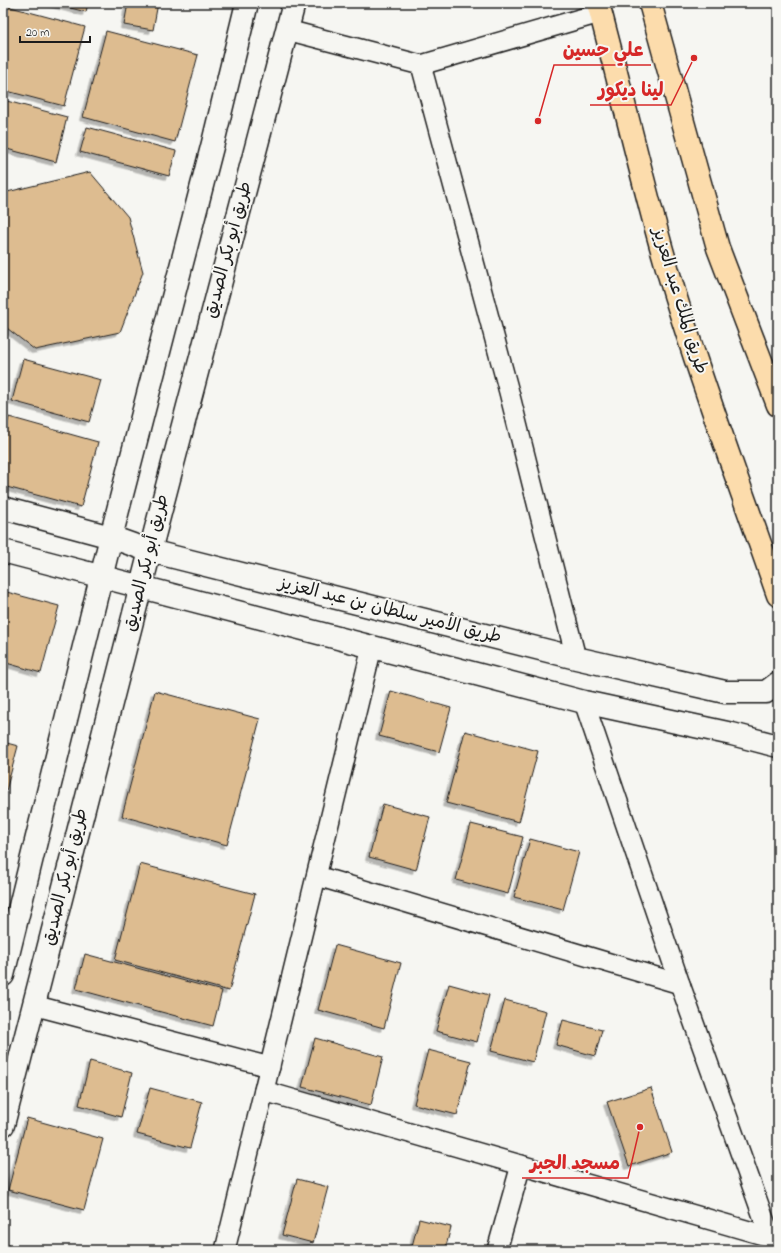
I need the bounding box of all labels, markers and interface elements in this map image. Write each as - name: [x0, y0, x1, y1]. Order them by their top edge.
- scale bar: [20, 18, 90, 44]
- text: 20 m: [26, 24, 49, 42]
- callout: علي حسين: [554, 34, 651, 65]
- text: علي حسين: [563, 38, 643, 66]
- callout: لينا ديكور: [590, 74, 671, 105]
- text: لينا ديكور: [596, 78, 664, 105]
- street label: طريق أبو بكر الصديق: [198, 179, 260, 321]
- street label: طريق الملك عبد العزيز: [644, 223, 714, 378]
- street label: طريق أبو بكر الصديق: [117, 492, 177, 634]
- street label: طريق الأمير سلطان بن عبد العزيز: [274, 569, 504, 651]
- street label: طريق أبو بكر الصديق: [36, 806, 96, 948]
- callout: مسجد الجبر: [522, 1147, 628, 1178]
- text: مسجد الجبر: [528, 1151, 620, 1178]

